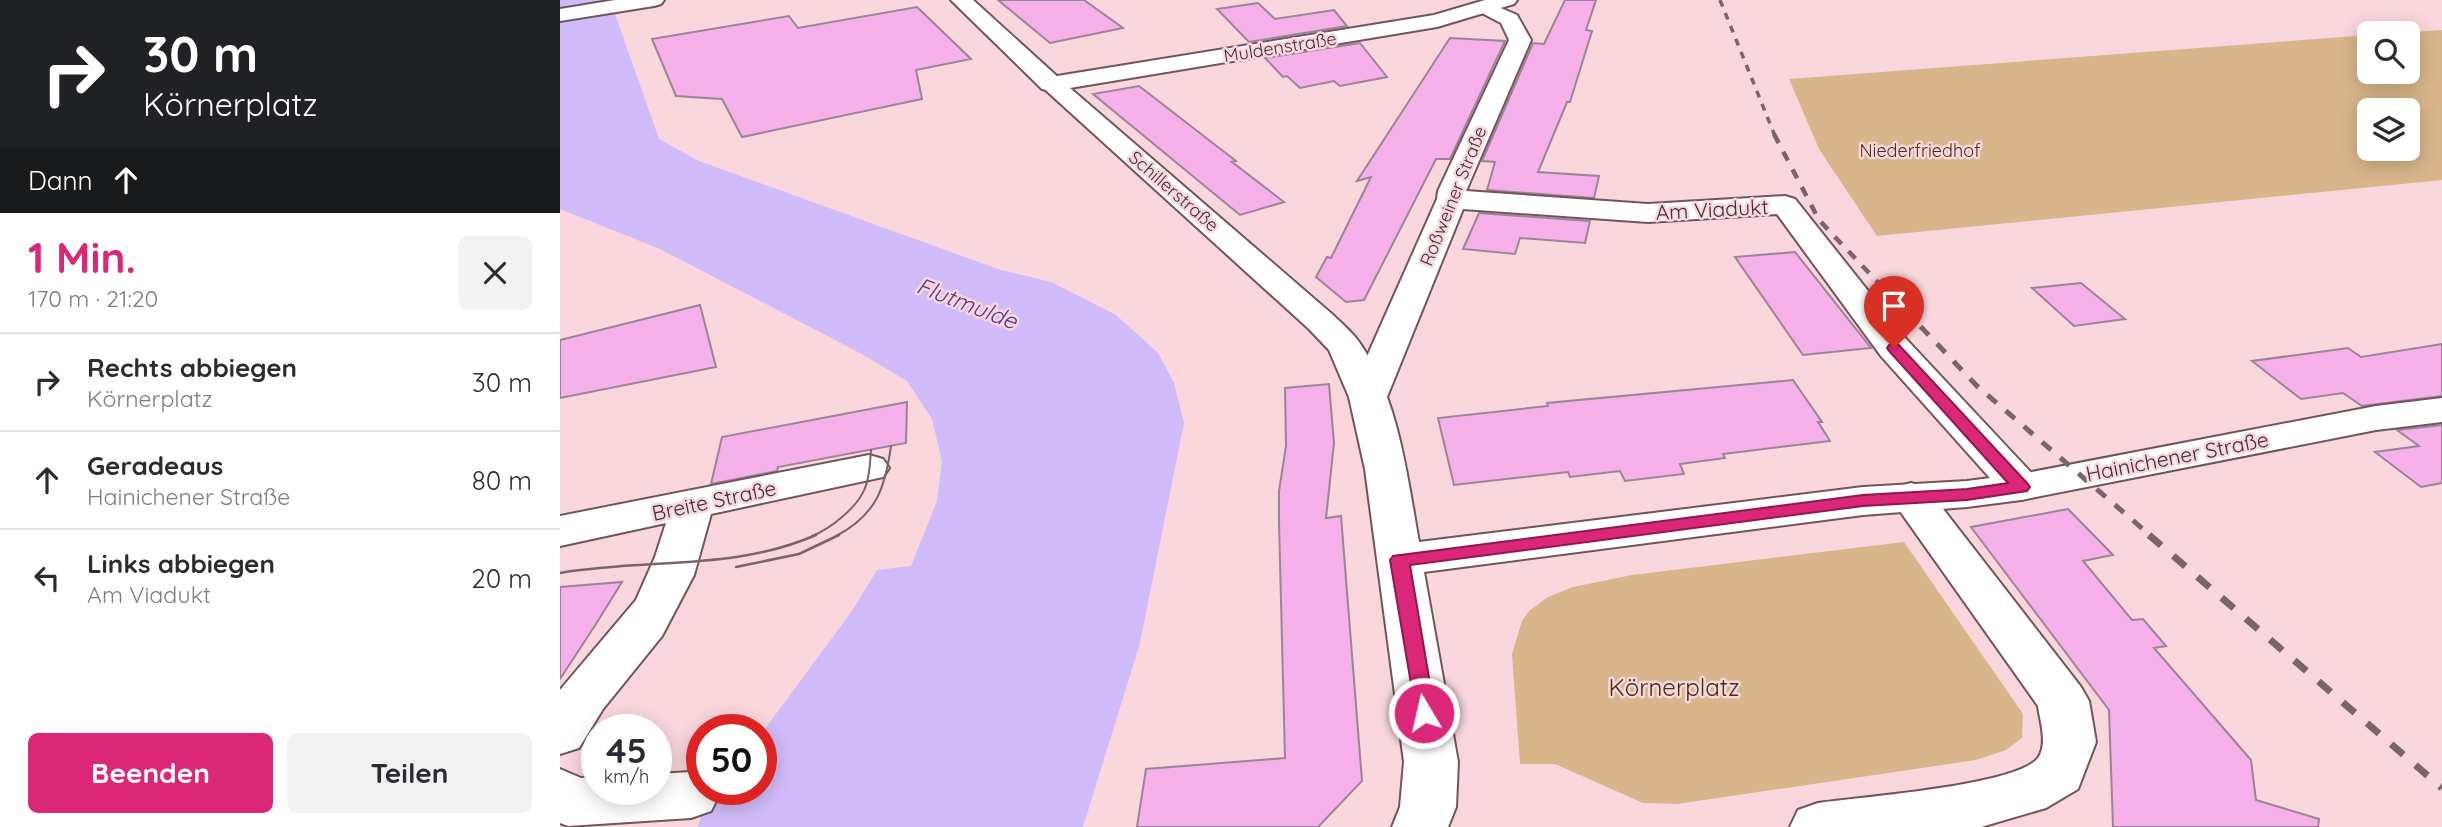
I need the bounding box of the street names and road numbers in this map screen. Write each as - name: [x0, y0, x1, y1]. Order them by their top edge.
- street label: Muldenstraße: [1222, 27, 1338, 67]
- street label: Roßweiner Straße: [1414, 123, 1492, 269]
- street label: Schillerstraße: [1124, 146, 1224, 236]
- street label: Am Viadukt: [1655, 193, 1769, 225]
- street label: Hainichener Straße: [2083, 426, 2271, 486]
- street label: Breite Straße: [650, 474, 778, 526]

